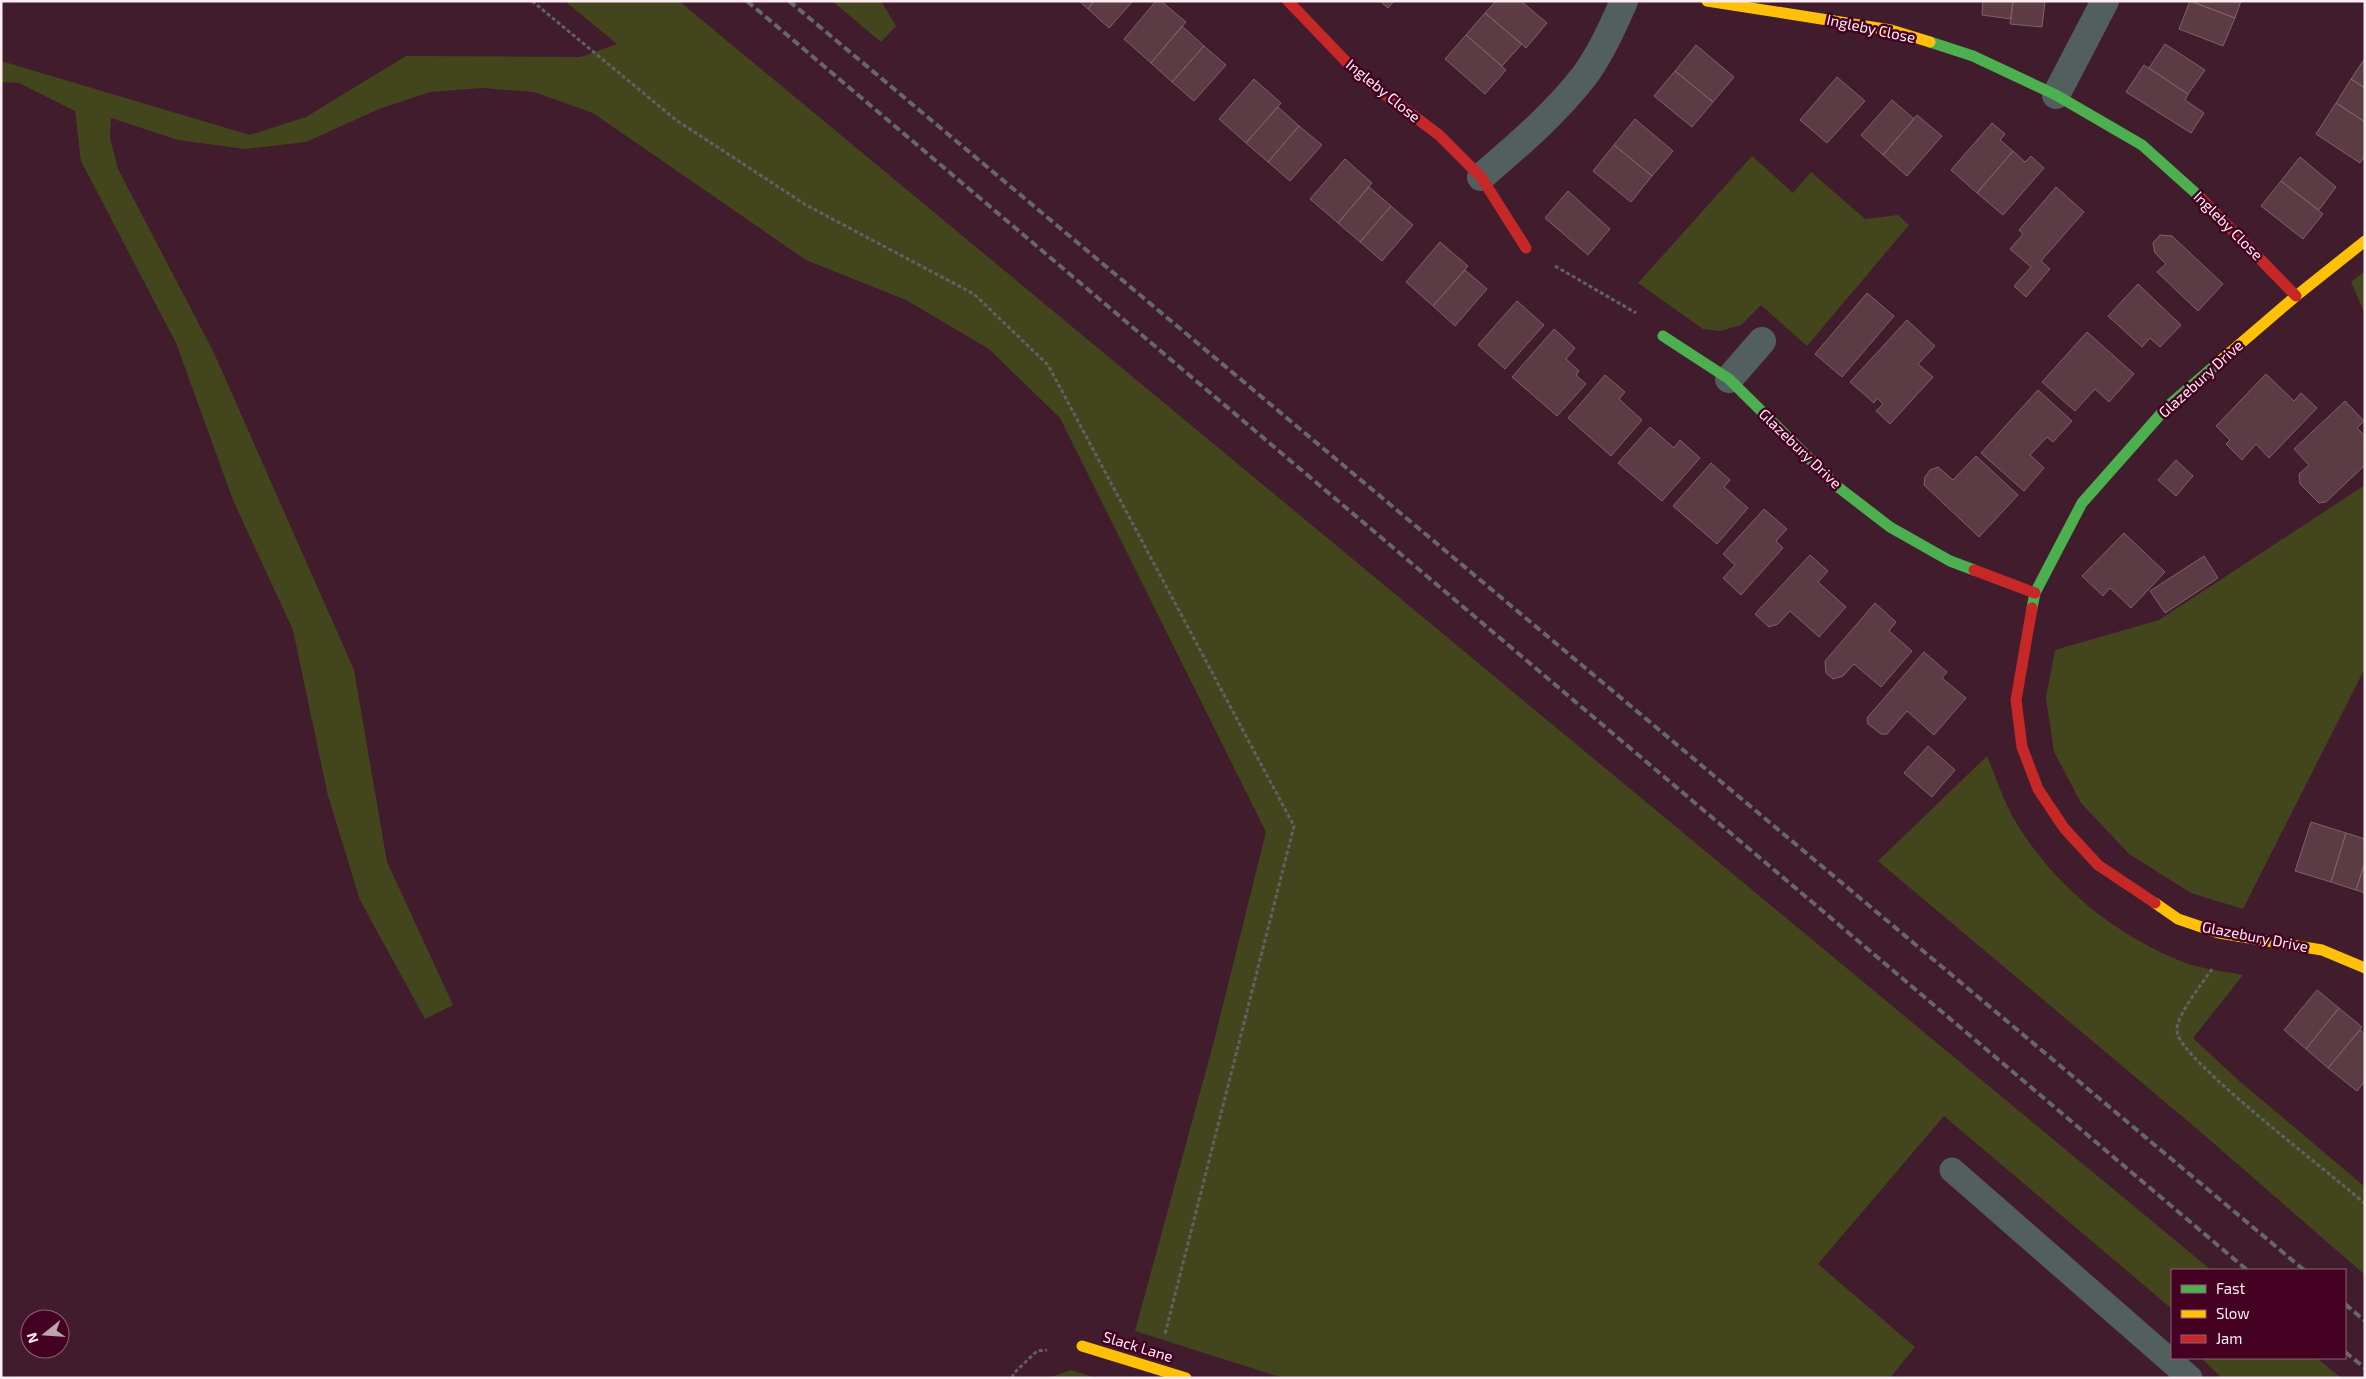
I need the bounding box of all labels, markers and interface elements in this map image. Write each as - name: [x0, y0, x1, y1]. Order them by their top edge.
- street label: Ingleby Close: [1825, 10, 1917, 46]
- street label: Ingleby Close: [1343, 55, 1424, 126]
- street label: Ingleby Close: [2190, 187, 2267, 264]
- street label: Glazebury Drive: [2154, 336, 2246, 421]
- street label: Glazebury Drive: [1756, 404, 1846, 492]
- street label: Glazebury Drive: [2201, 917, 2310, 955]
- legend: [2171, 1269, 2346, 1359]
- text: Fast: [2216, 1279, 2246, 1297]
- text: Slow: [2216, 1304, 2250, 1322]
- north arrow: [20, 1309, 70, 1359]
- street label: Slack Lane: [1101, 1327, 1175, 1365]
- text: Jam: [2216, 1329, 2242, 1347]
- text: N: [22, 1331, 42, 1345]

